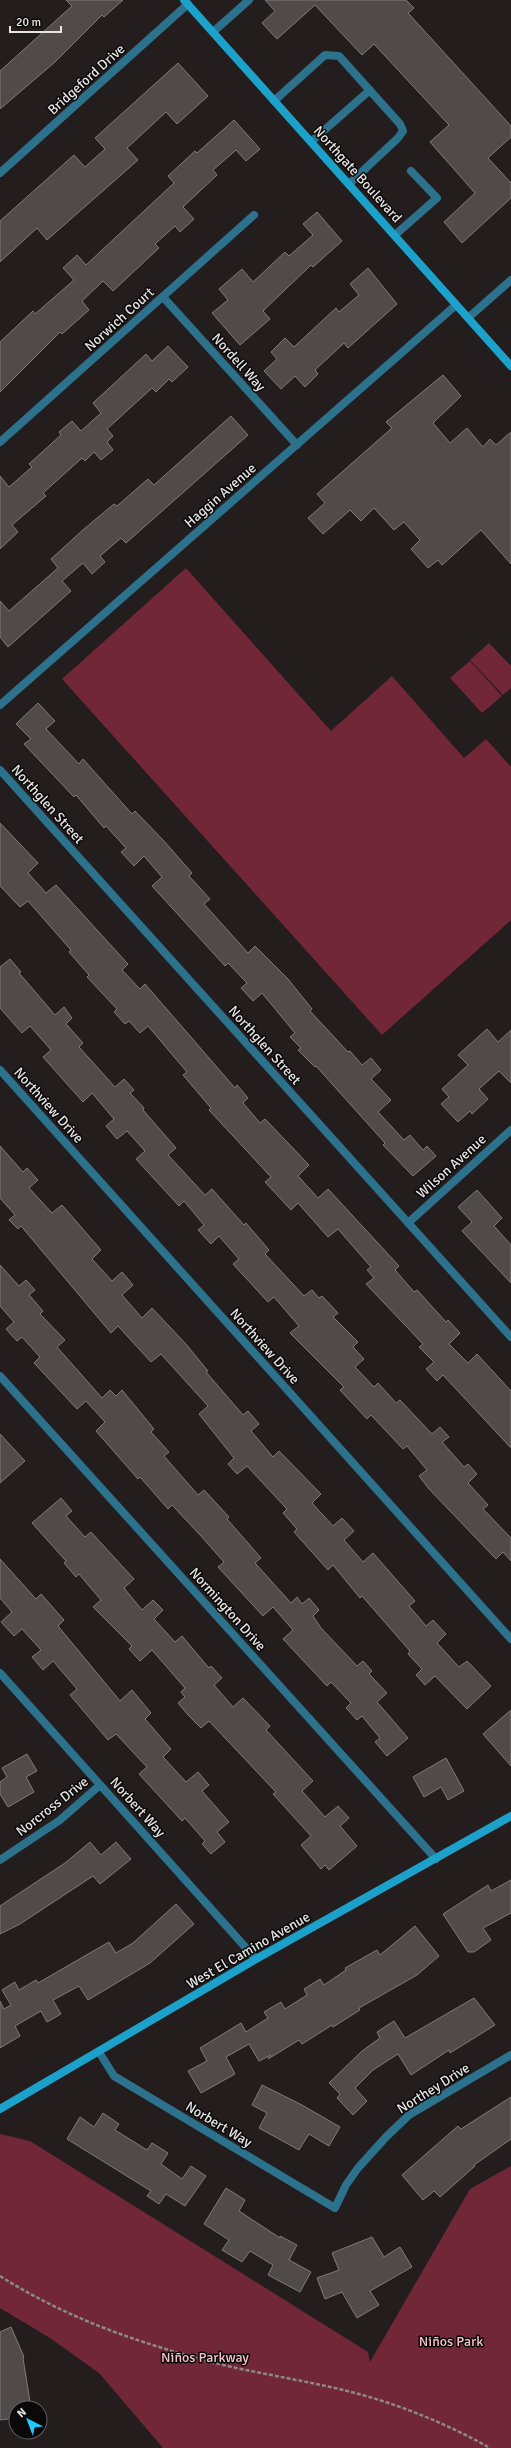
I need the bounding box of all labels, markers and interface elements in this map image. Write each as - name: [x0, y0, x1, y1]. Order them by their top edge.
- scale bar: [10, 8, 61, 34]
- text: 20 m: [16, 15, 41, 30]
- street label: Bridgeford Drive: [44, 40, 128, 118]
- street label: Northgate Boulevard: [310, 123, 405, 226]
- street label: Norwich Court: [81, 284, 158, 355]
- street label: Nordell Way: [208, 330, 269, 395]
- street label: Haggin Avenue: [181, 460, 260, 531]
- street label: Northglen Street: [8, 761, 88, 847]
- street label: Northglen Street: [225, 1002, 305, 1088]
- street label: Northview Drive: [10, 1064, 87, 1147]
- street label: Wilson Avenue: [413, 1131, 490, 1202]
- street label: Northview Drive: [226, 1305, 303, 1388]
- street label: Normington Drive: [186, 1564, 269, 1654]
- street label: Norcross Drive: [13, 1773, 92, 1840]
- street label: Norbert Way: [106, 1774, 169, 1841]
- street label: West El Camino Avenue: [183, 1908, 313, 1993]
- street label: Northey Drive: [394, 2059, 473, 2117]
- street label: Norbert Way: [182, 2098, 255, 2151]
- park label: Niños Park: [419, 2333, 483, 2350]
- park label: Niños Parkway: [161, 2349, 249, 2366]
- north arrow: [8, 2400, 48, 2440]
- text: N: [14, 2406, 29, 2420]

